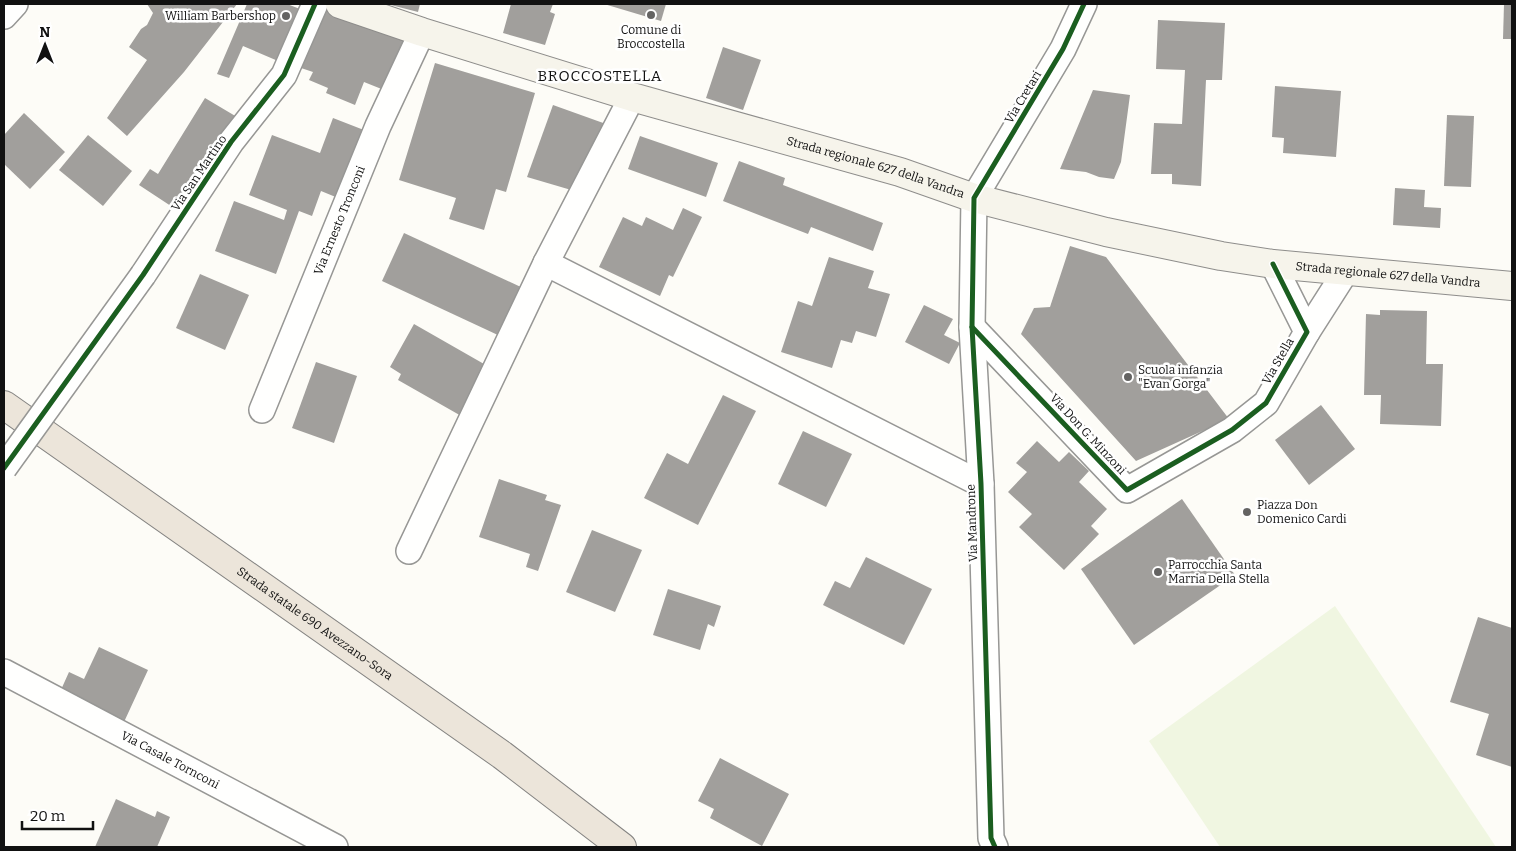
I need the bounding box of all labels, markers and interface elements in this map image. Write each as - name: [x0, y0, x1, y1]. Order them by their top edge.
- place label: William Barbershop: [165, 9, 276, 23]
- marker: Comune di Broccostella: [645, 9, 657, 21]
- marker: William Barbershop: [280, 10, 292, 22]
- north arrow: [20, 20, 70, 70]
- place label: Comune di Broccostella: [617, 23, 685, 51]
- text: N: [40, 24, 51, 41]
- district label: BROCCOSTELLA: [538, 67, 662, 85]
- street label: Via Cretari: [1002, 68, 1044, 126]
- street label: Via San Martino: [168, 132, 230, 214]
- street label: Strada regionale 627 della Vandra: [785, 134, 967, 201]
- street label: Via Ernesto Tronconi: [311, 163, 368, 277]
- street label: Strada regionale 627 della Vandra: [1295, 259, 1481, 290]
- street label: Via Stella: [1259, 335, 1297, 387]
- place label: Scuola infanzia "Evan Gorga": [1138, 363, 1223, 391]
- marker: Scuola infanzia "Evan Gorga": [1122, 371, 1134, 383]
- street label: Via Don G. Minzoni: [1047, 391, 1129, 478]
- street label: Via Mandrone: [964, 484, 980, 562]
- place label: Piazza Don Domenico Cardi: [1257, 498, 1347, 526]
- marker: Piazza Don Domenico Cardi: [1241, 506, 1253, 518]
- place label: Parrocchia Santa Marria Della Stella: [1168, 558, 1270, 586]
- street label: Strada statale 690 Avezzano-Sora: [234, 564, 396, 683]
- marker: Parrocchia Santa Marria Della Stella: [1152, 566, 1164, 578]
- street label: Via Casale Tornconi: [119, 728, 222, 792]
- scale bar: [22, 798, 94, 830]
- text: 20 m: [30, 807, 66, 825]

